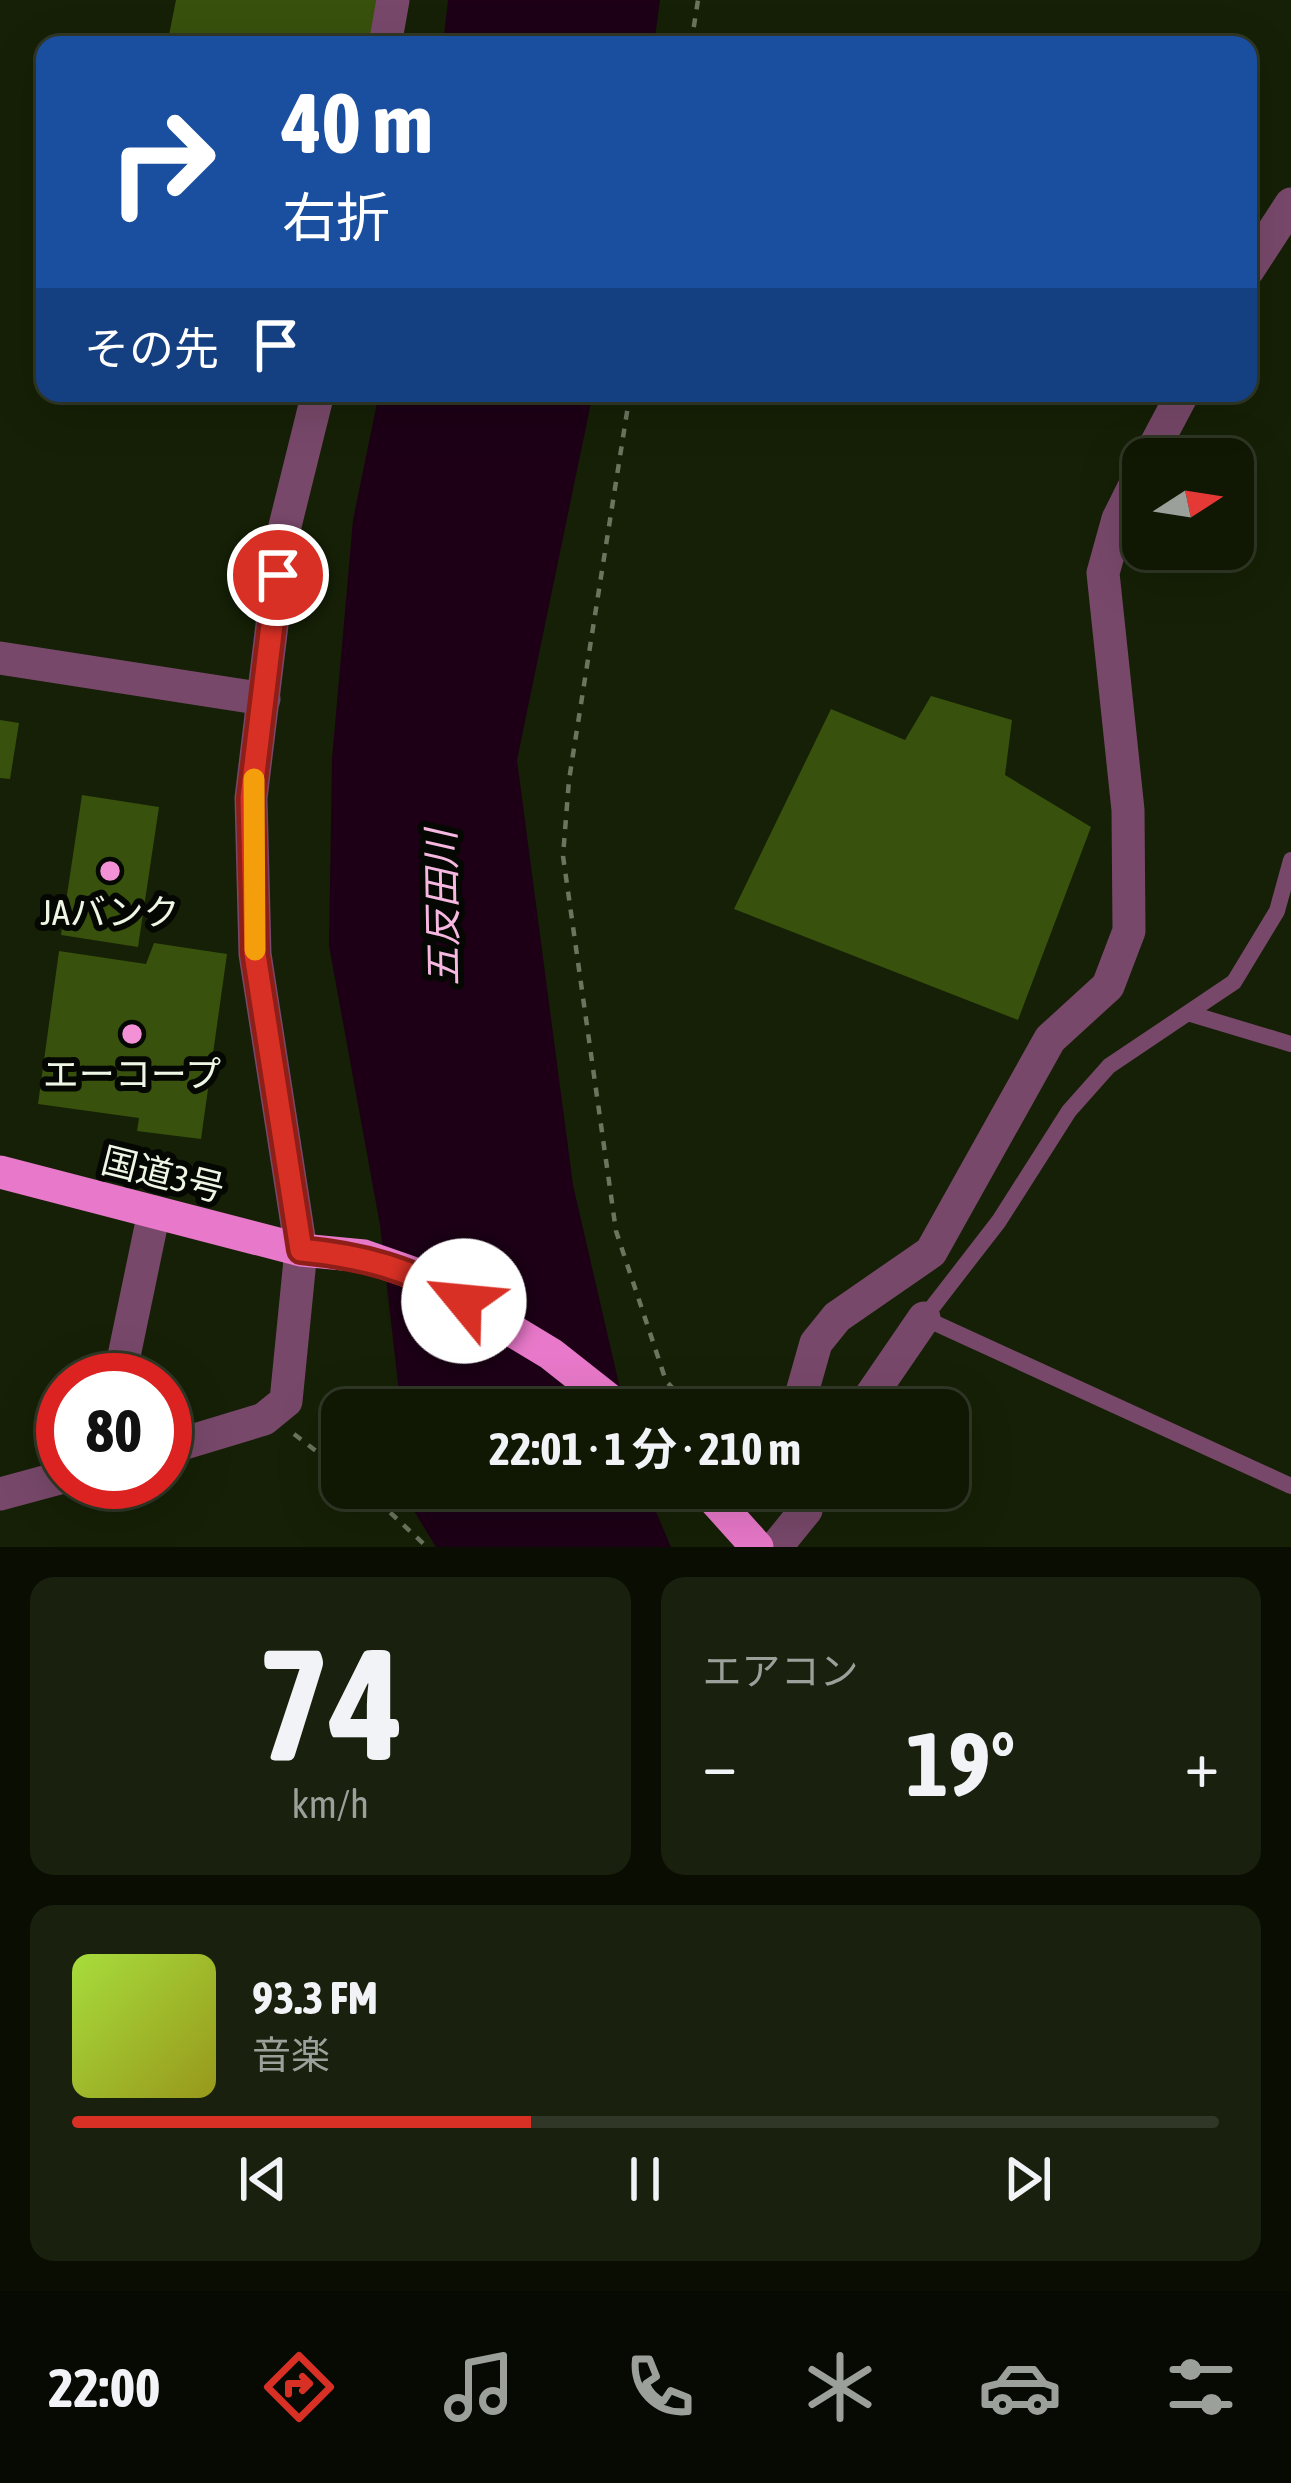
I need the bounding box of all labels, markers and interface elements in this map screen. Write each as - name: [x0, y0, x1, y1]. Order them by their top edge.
- text: 40 m: [282, 75, 433, 171]
- icon: right: [84, 84, 240, 240]
- text: 右折: [282, 187, 390, 248]
- icon: arrive: [243, 312, 309, 378]
- text: その先: [84, 323, 219, 375]
- north arrow: [1122, 438, 1254, 570]
- map controls: [1122, 438, 1254, 570]
- pin: [227, 524, 329, 626]
- icon: arrive: [245, 542, 311, 608]
- water label: 五反田川: [419, 826, 465, 986]
- marker: JAバンク: [97, 858, 123, 884]
- place label: JAバンク: [41, 891, 179, 933]
- marker: エーコープ: [119, 1021, 145, 1047]
- place label: エーコープ: [43, 1053, 221, 1095]
- street label: 国道3号: [97, 1139, 229, 1209]
- position arrow: [401, 1238, 527, 1364]
- speed limit sign: 80: [36, 1353, 192, 1509]
- text: 22:01 · 1 分 · 210 m: [489, 1423, 801, 1475]
- text: 74: [257, 1614, 404, 1793]
- text: エアコン: [703, 1649, 859, 1693]
- text: 19°: [906, 1712, 1015, 1815]
- text: −: [703, 1725, 737, 1801]
- text: +: [1185, 1725, 1219, 1801]
- text: km/h: [292, 1782, 369, 1826]
- text: 93.3 FM: [252, 1972, 378, 2024]
- text: 音楽: [252, 2033, 330, 2077]
- icon: previous: [230, 2146, 296, 2212]
- icon: pause: [612, 2146, 678, 2212]
- icon: next: [995, 2146, 1061, 2212]
- icon: directions: [257, 2345, 341, 2429]
- icon: music: [437, 2345, 521, 2429]
- icon: phone: [618, 2345, 702, 2429]
- icon: climate: [798, 2345, 882, 2429]
- icon: car: [978, 2345, 1062, 2429]
- icon: filters: [1159, 2345, 1243, 2429]
- text: 22:00: [48, 2357, 160, 2418]

